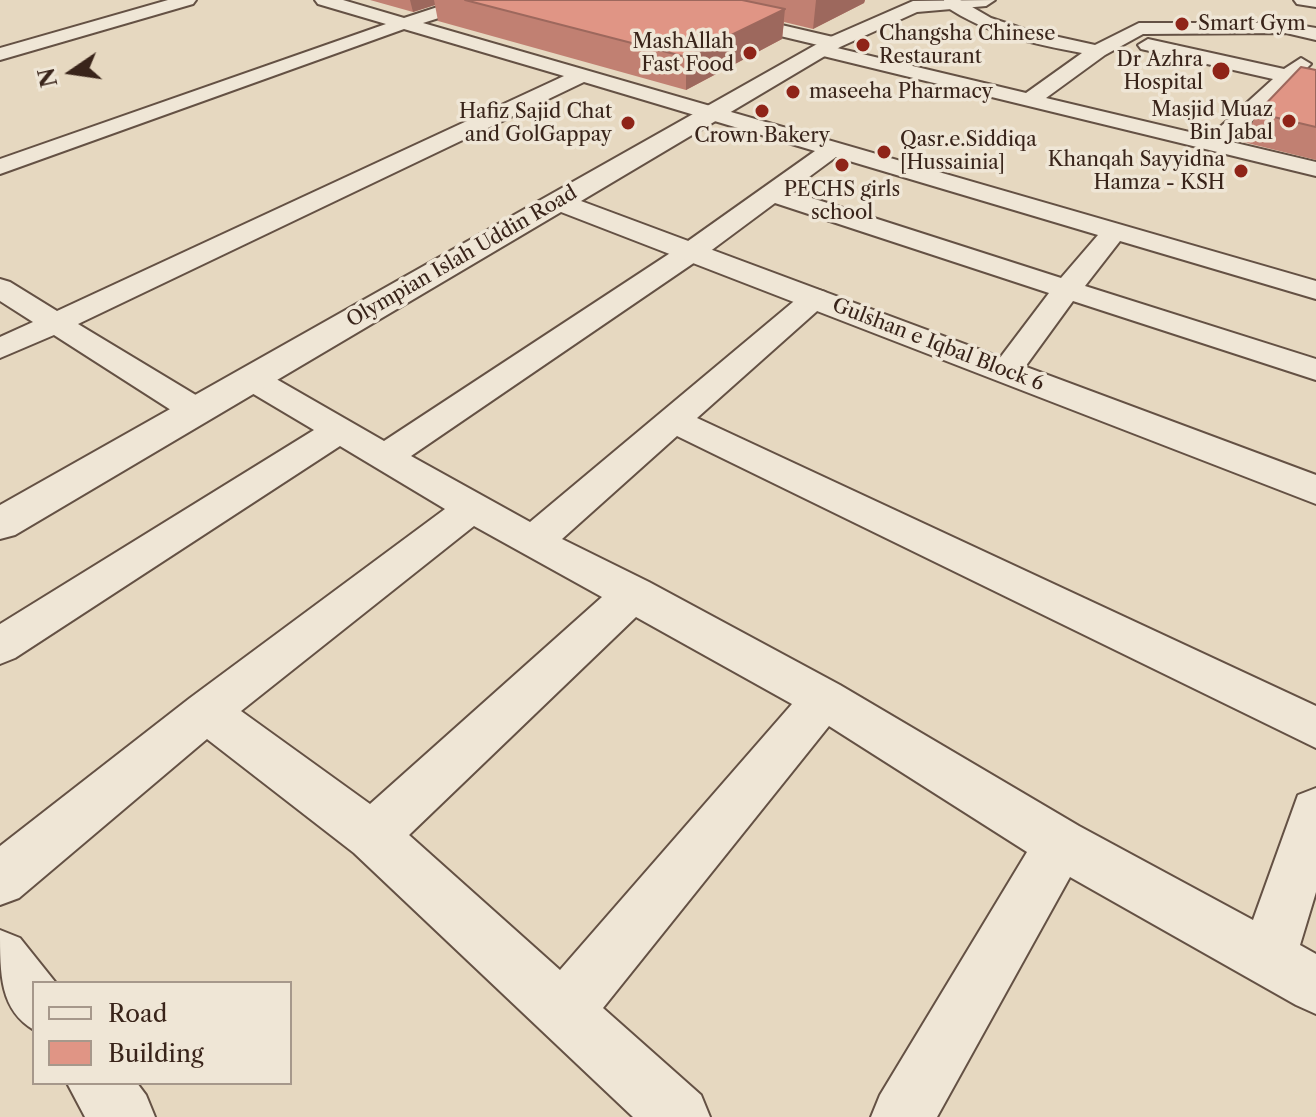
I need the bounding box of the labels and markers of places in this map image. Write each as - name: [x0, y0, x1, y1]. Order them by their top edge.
- place label: Smart Gym: [1198, 12, 1306, 36]
- marker: Smart Gym: [1173, 15, 1191, 33]
- place label: Changsha Chinese Restaurant: [879, 22, 1055, 69]
- place label: MashAllah Fast Food: [632, 30, 734, 77]
- marker: Changsha Chinese Restaurant: [854, 36, 872, 54]
- marker: MashAllah Fast Food: [741, 44, 759, 62]
- place label: Dr Azhra Hospital: [1117, 48, 1203, 95]
- marker: Dr Azhra Hospital: [1210, 60, 1232, 82]
- place label: maseeha Pharmacy: [809, 80, 993, 104]
- marker: maseeha Pharmacy: [784, 83, 802, 101]
- place label: Masjid Muaz Bin Jabal: [1151, 98, 1273, 145]
- place label: Hafiz Sajid Chat and GolGappay: [459, 100, 612, 147]
- marker: Crown Bakery: [753, 102, 771, 120]
- marker: Masjid Muaz Bin Jabal: [1280, 112, 1298, 130]
- marker: Hafiz Sajid Chat and GolGappay: [619, 114, 637, 132]
- place label: Crown Bakery: [694, 124, 830, 148]
- place label: Qasr.e.Siddiqa [Hussainia]: [900, 128, 1037, 175]
- marker: Qasr.e.Siddiqa [Hussainia]: [875, 143, 893, 161]
- place label: Khanqah Sayyidna Hamza - KSH: [1048, 148, 1225, 195]
- marker: PECHS girls school: [833, 156, 851, 174]
- marker: Khanqah Sayyidna Hamza - KSH: [1232, 162, 1250, 180]
- place label: PECHS girls school: [784, 178, 900, 225]

